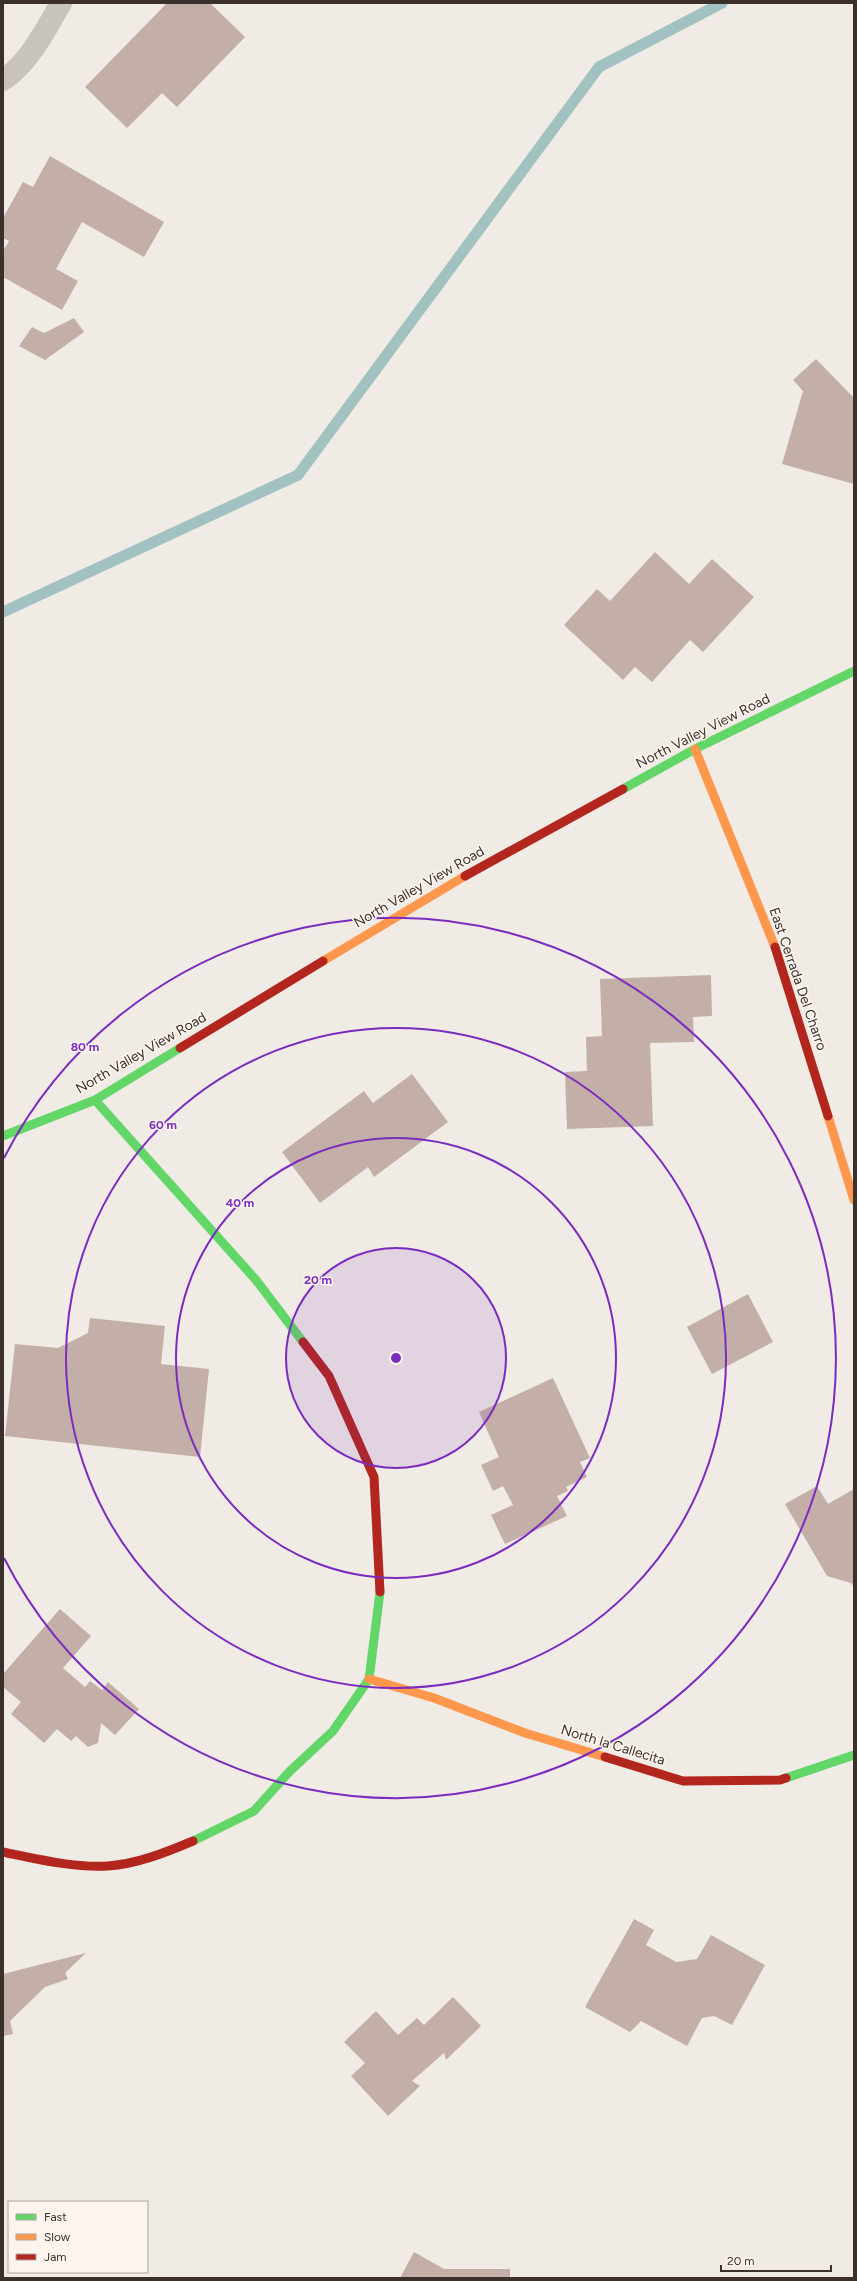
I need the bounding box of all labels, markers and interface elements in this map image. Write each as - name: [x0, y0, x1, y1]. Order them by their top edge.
- street label: North Valley View Road: [633, 690, 773, 772]
- street label: North Valley View Road: [351, 843, 487, 931]
- street label: East Cerrada Del Charro: [765, 905, 831, 1053]
- street label: North Valley View Road: [73, 1009, 209, 1097]
- text: 80 m: [71, 1040, 99, 1054]
- text: 60 m: [149, 1118, 177, 1132]
- text: 40 m: [226, 1196, 254, 1210]
- text: 20 m: [304, 1273, 332, 1287]
- centre of rings: [389, 1351, 403, 1365]
- street label: North la Callecita: [559, 1721, 667, 1769]
- legend: [8, 2201, 148, 2273]
- text: Fast: [44, 2210, 67, 2224]
- text: Slow: [44, 2230, 71, 2244]
- scale bar: [721, 2247, 831, 2273]
- text: Jam: [44, 2250, 67, 2264]
- text: 20 m: [727, 2254, 755, 2268]

